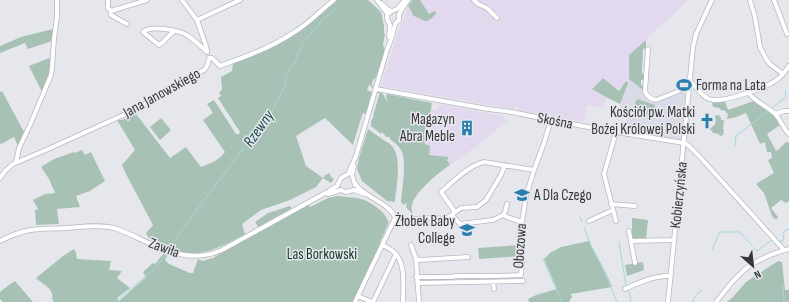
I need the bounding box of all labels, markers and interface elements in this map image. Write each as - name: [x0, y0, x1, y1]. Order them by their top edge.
- street label: Jana Janowskiego: [119, 64, 204, 122]
- sports icon: Forma na Lata: [675, 76, 693, 94]
- place label: Forma na Lata: [696, 76, 766, 95]
- place label: Kościół pw. Matki Bożej Królowej Polski: [591, 103, 695, 139]
- water label: Rzewny: [240, 106, 279, 151]
- street label: Skośna: [536, 108, 575, 134]
- place label: Magazyn Abra Meble: [399, 110, 455, 146]
- church icon: Kościół pw. Matki Bożej Królowej Polski: [698, 112, 716, 130]
- building icon: Magazyn Abra Meble: [458, 119, 476, 137]
- street label: Kobierzyńska: [666, 161, 692, 229]
- school or university icon: A Dla Czego: [513, 186, 531, 204]
- place label: A Dla Czego: [533, 186, 592, 205]
- place label: Żłobek Baby College: [395, 212, 455, 248]
- school or university icon: Żłobek Baby College: [458, 221, 476, 239]
- street label: Obozowa: [509, 223, 531, 269]
- street label: Zawiła: [146, 234, 182, 262]
- park label: Las Borkowski: [287, 245, 357, 264]
- north arrow: [733, 246, 773, 286]
- text: N: [752, 267, 763, 282]

